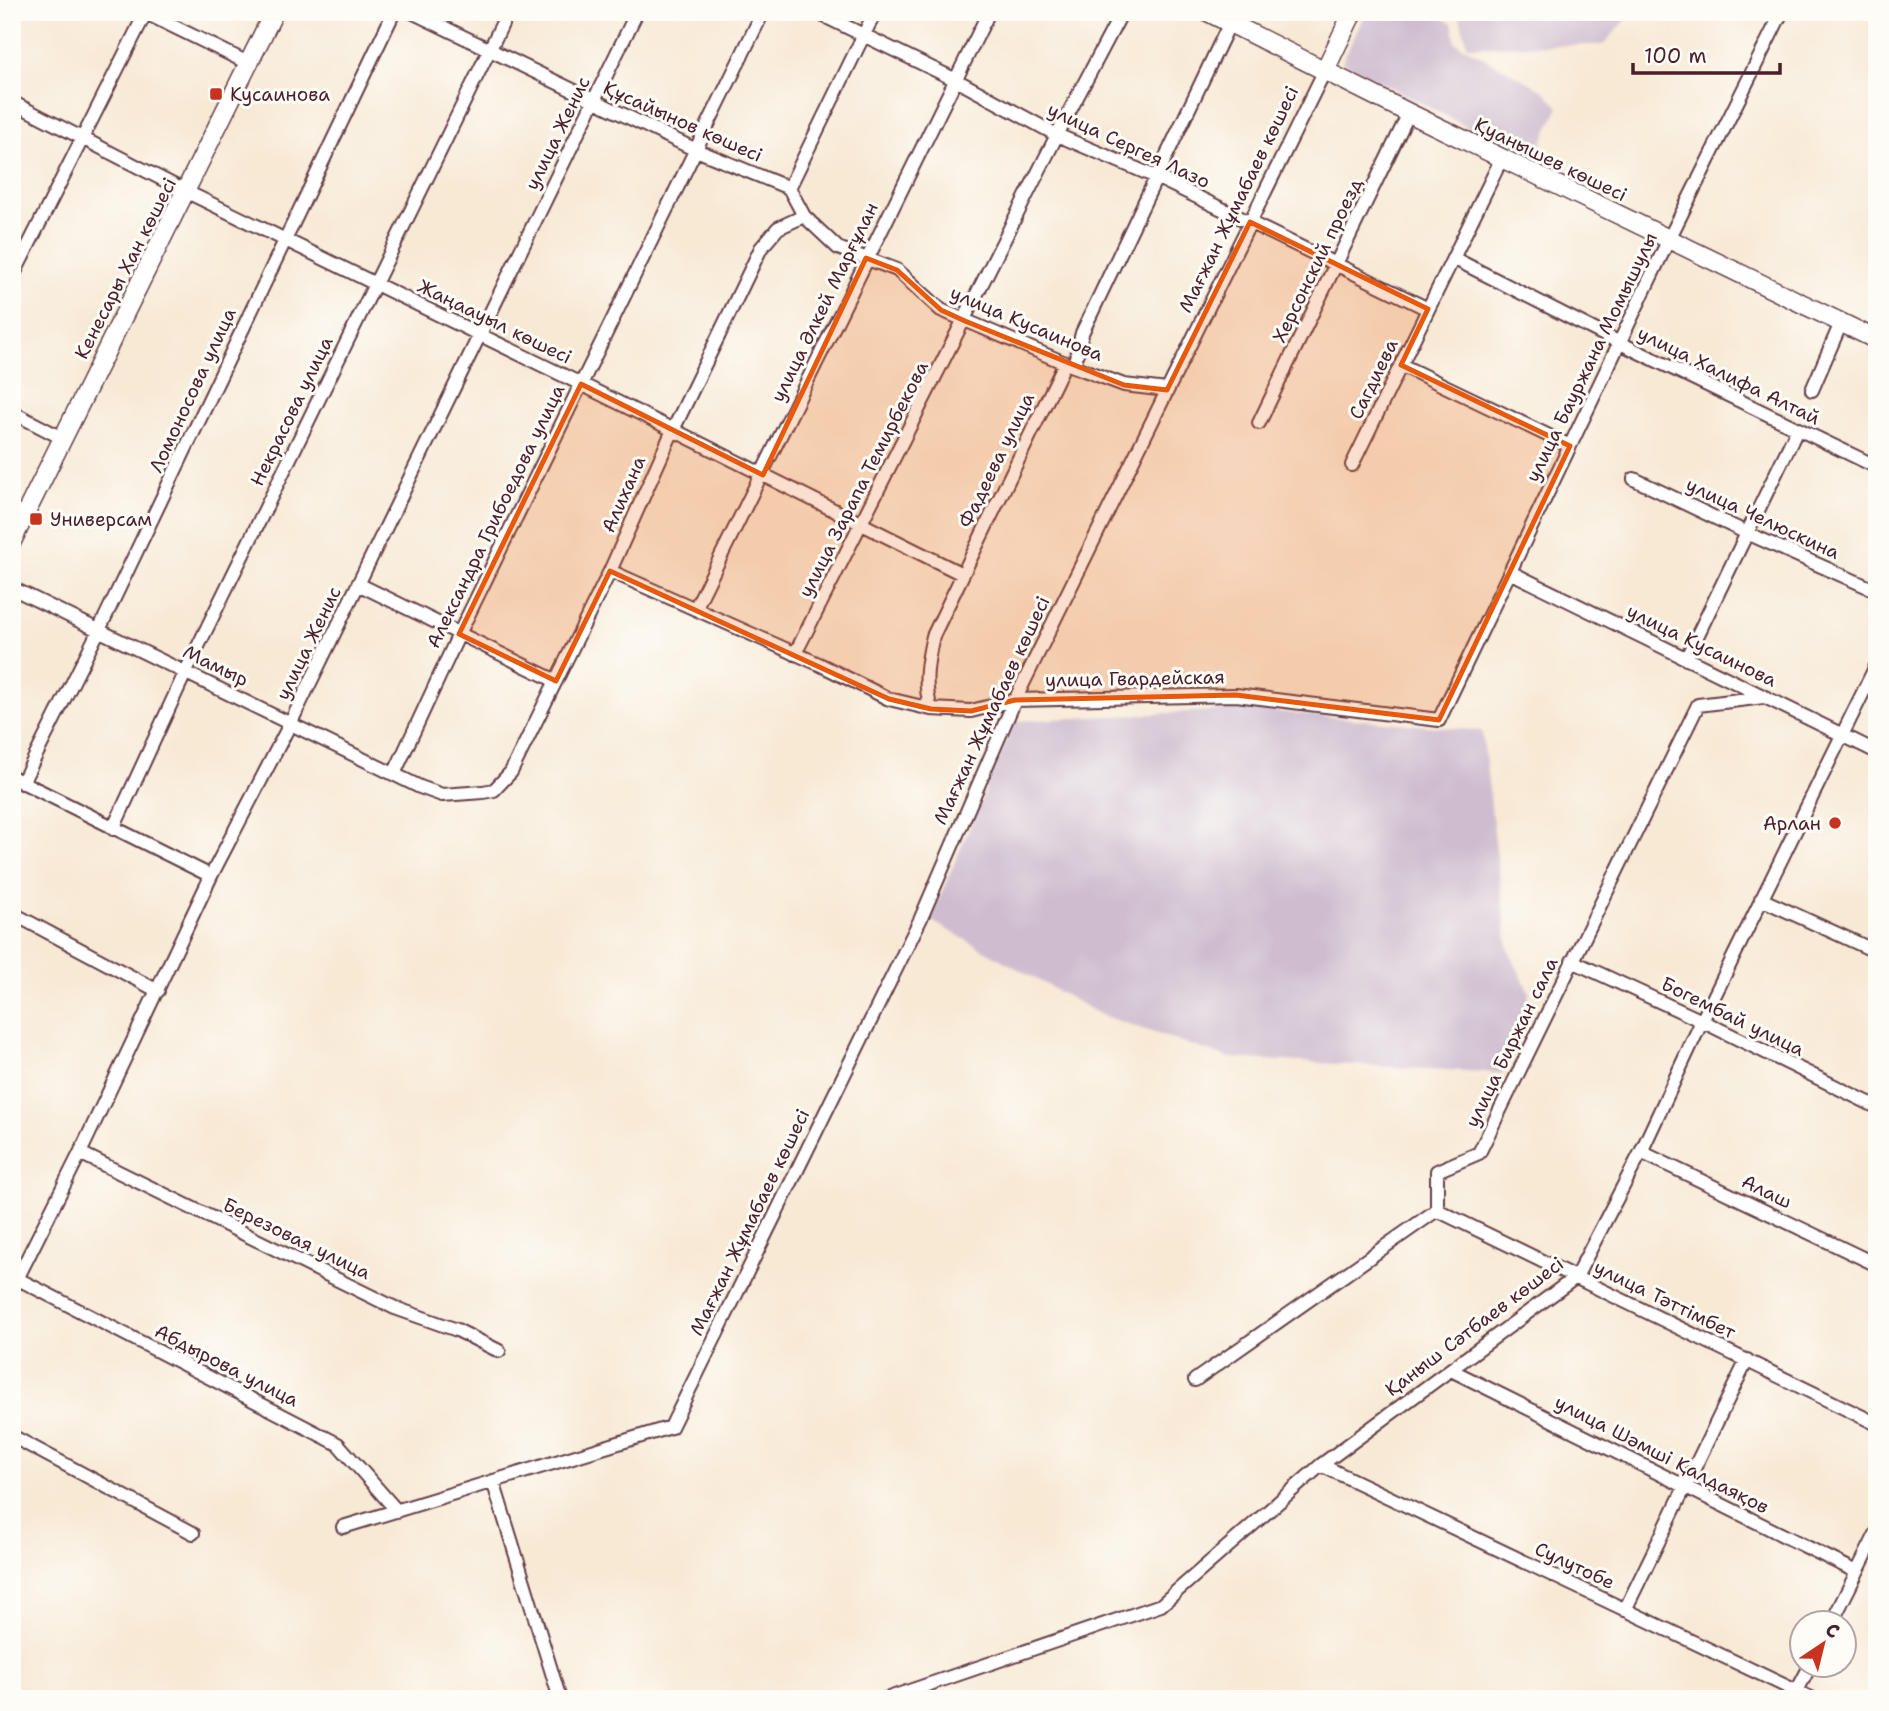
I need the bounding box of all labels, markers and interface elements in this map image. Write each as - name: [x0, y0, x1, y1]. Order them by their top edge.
- scale bar: [1633, 32, 1780, 76]
- text: 100 m: [1644, 42, 1707, 70]
- street label: улица Женис: [519, 72, 596, 194]
- street label: Құсайынов көшесі: [599, 75, 766, 168]
- place label: Кусаинова: [230, 82, 330, 107]
- street label: Мағжан Жұмабаев көшесі: [1173, 82, 1304, 317]
- marker: Кусаинова: [208, 86, 224, 102]
- street label: улица Сергея Лазо: [1043, 97, 1214, 194]
- street label: Қуанышев көшесі: [1470, 112, 1631, 207]
- street label: Кенесары Хан көшесі: [69, 173, 182, 363]
- street label: Херсонский проезд: [1267, 174, 1368, 347]
- street label: улица Әлкей Марғұлан: [765, 198, 884, 406]
- street label: улица Бауржана Момышулы: [1520, 228, 1663, 486]
- street label: Жаңаауыл көшесі: [414, 273, 576, 370]
- street label: улица Кусаинова: [946, 280, 1107, 367]
- street label: Ломоносова улица: [143, 304, 242, 477]
- street label: улица Халифа Алтай: [1633, 320, 1824, 431]
- street label: Некрасова улица: [244, 332, 339, 490]
- street label: Сагдиева: [1343, 335, 1404, 424]
- street label: улица Зарапа Темирбекова: [793, 357, 934, 601]
- street label: Александра Грибоедова улица: [421, 380, 570, 652]
- street label: Фадеева улица: [953, 388, 1040, 532]
- street label: Алихана: [596, 452, 651, 536]
- street label: улица Челюскина: [1682, 472, 1844, 565]
- place label: Универсам: [50, 507, 152, 532]
- marker: Универсам: [28, 511, 44, 527]
- street label: улица Женис: [270, 582, 347, 704]
- street label: Мағжан Жұмабаев көшесі: [927, 592, 1055, 828]
- street label: улица Кусаинова: [1623, 598, 1781, 693]
- street label: Мамыр: [179, 639, 253, 692]
- street label: улица Гвардейская: [1045, 664, 1225, 693]
- place label: Арлан: [1763, 811, 1821, 836]
- marker: Арлан: [1827, 815, 1843, 831]
- street label: улица Биржан сала: [1459, 953, 1564, 1131]
- street label: Богембай улица: [1657, 971, 1809, 1062]
- street label: Мағжан Жұмабаев көшесі: [684, 1105, 815, 1340]
- street label: Алаш: [1738, 1169, 1796, 1214]
- street label: Березовая улица: [219, 1192, 375, 1285]
- street label: Қаныш Сәтбаев көшесі: [1380, 1251, 1569, 1402]
- street label: улица Тәттімбет: [1590, 1254, 1740, 1345]
- street label: Абдырова улица: [151, 1318, 303, 1413]
- street label: улица Шәмші Қалдаяқов: [1550, 1389, 1773, 1519]
- street label: Сулутобе: [1531, 1536, 1619, 1595]
- north arrow: [1787, 1610, 1857, 1680]
- text: С: [1821, 1617, 1844, 1644]

